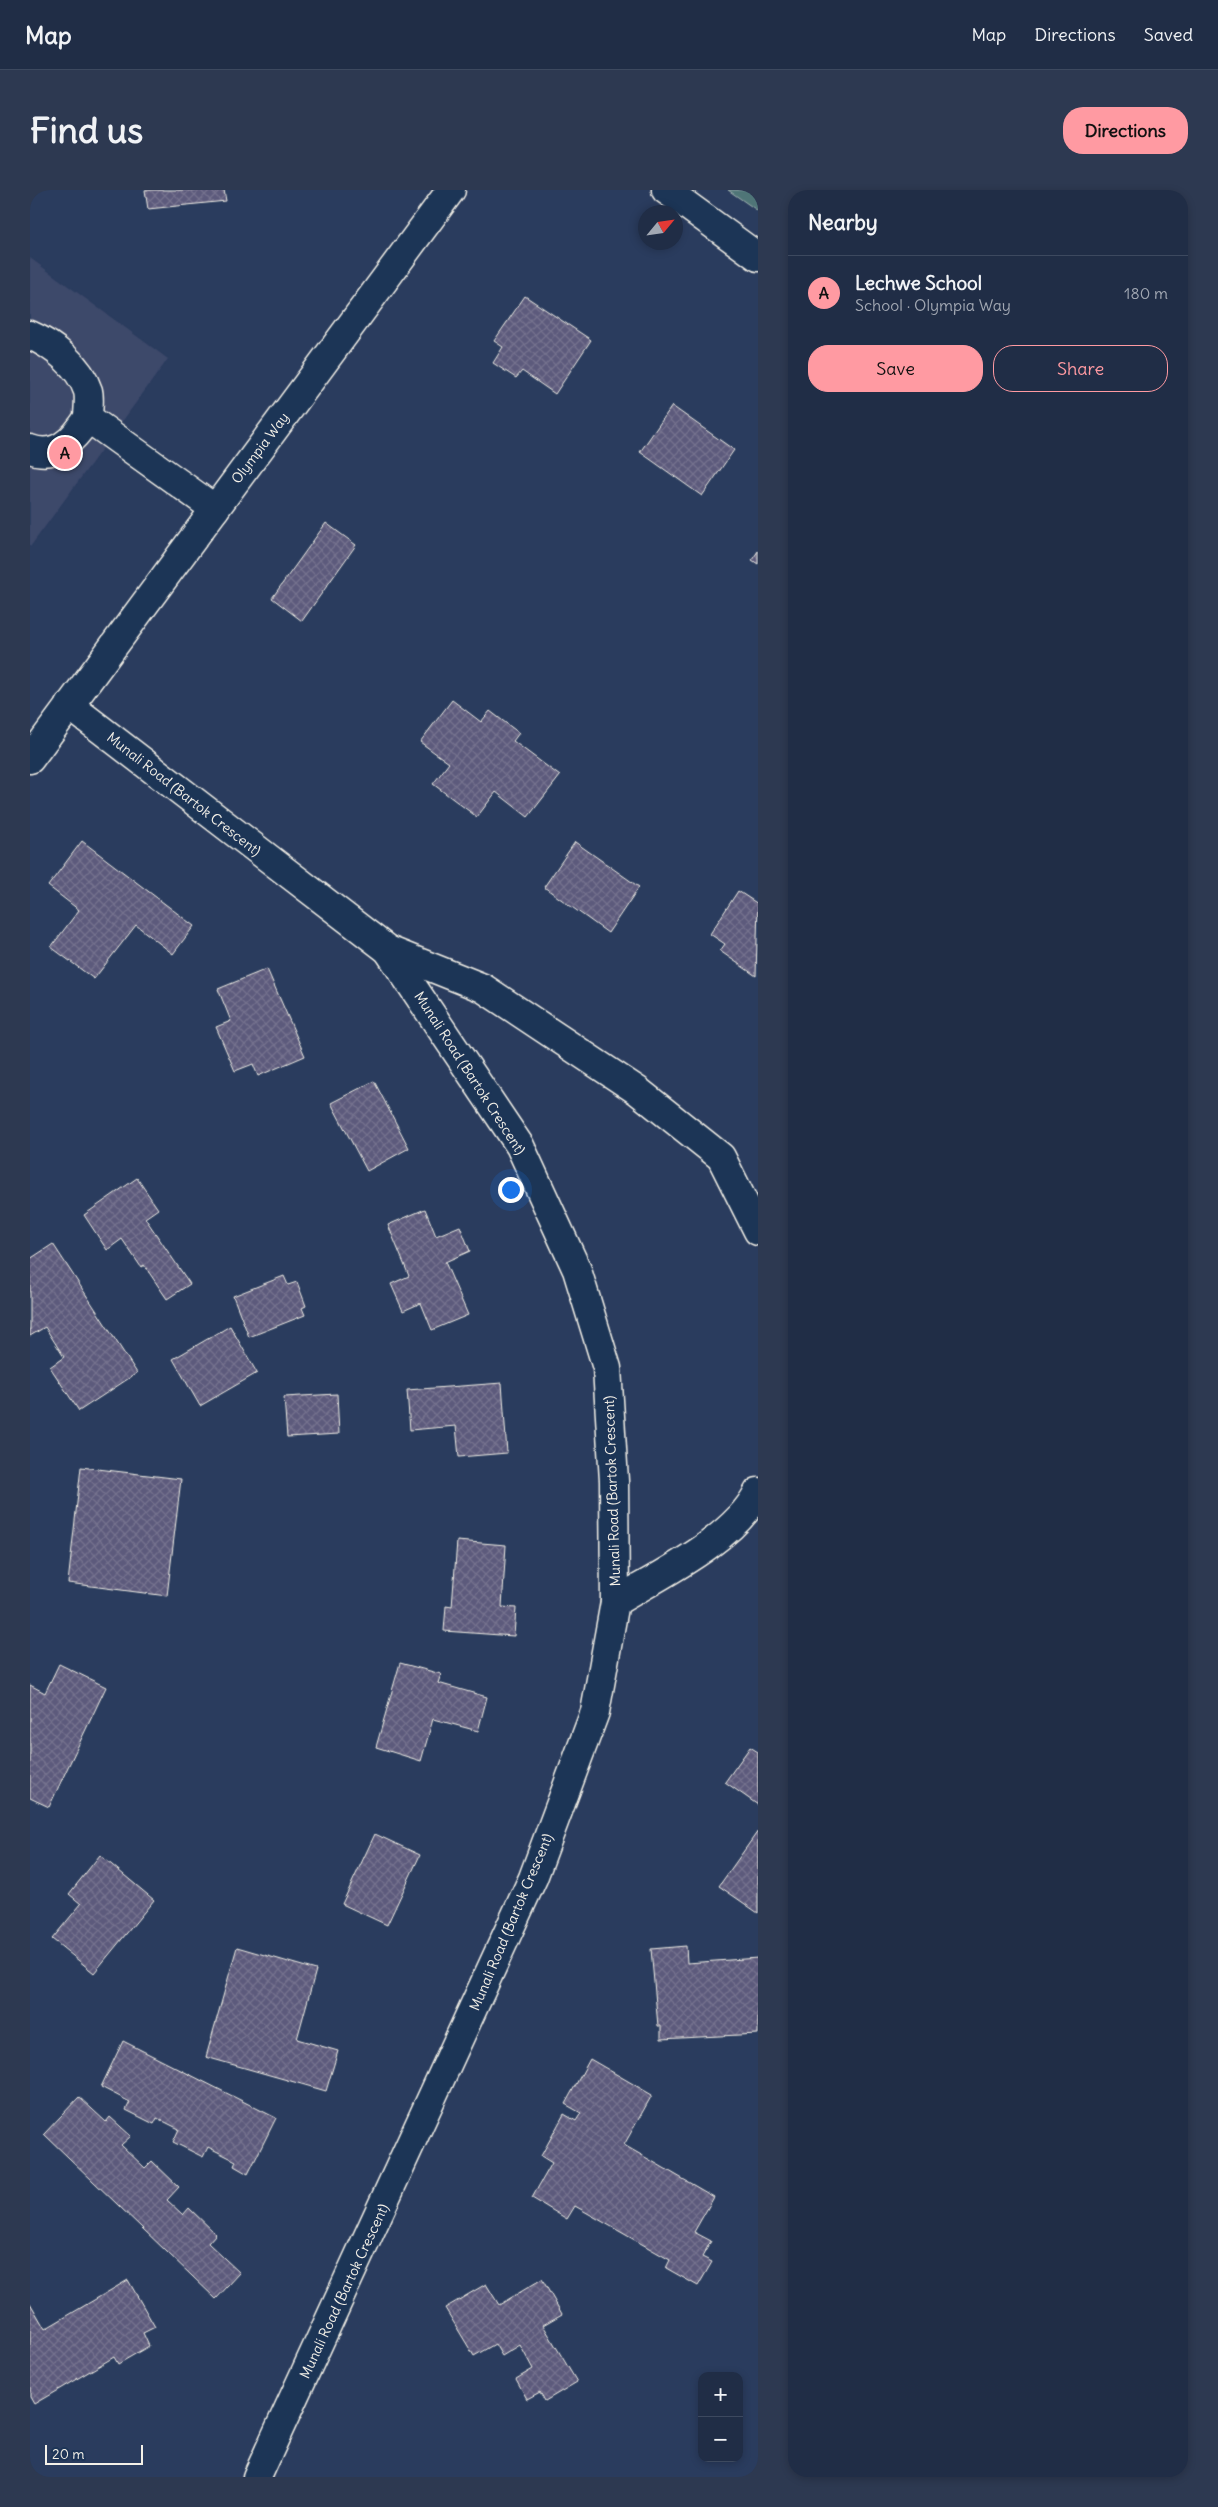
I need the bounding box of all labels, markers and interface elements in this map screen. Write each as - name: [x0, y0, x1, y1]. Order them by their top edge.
- text: Map: [25, 20, 72, 50]
- text: Map: [971, 23, 1006, 46]
- text: Directions: [1034, 23, 1116, 46]
- text: Saved: [1144, 23, 1193, 46]
- button: Directions: [1063, 107, 1188, 154]
- text: Find us: [30, 108, 143, 152]
- north arrow: [638, 205, 683, 250]
- text: Nearby: [808, 209, 878, 236]
- text: Lechwe School: [855, 271, 982, 295]
- text: A: [819, 283, 829, 303]
- text: 180 m: [1124, 283, 1168, 303]
- text: School · Olympia Way: [855, 295, 1011, 315]
- button: Save: [808, 345, 983, 392]
- button: Share: [993, 345, 1168, 392]
- street label: Olympia Way: [227, 409, 293, 487]
- pin: A: [49, 434, 81, 472]
- street label: Munali Road (Bartok Crescent): [103, 728, 265, 860]
- street label: Munali Road (Bartok Crescent): [410, 988, 530, 1158]
- your location: [498, 1177, 524, 1203]
- street label: Munali Road (Bartok Crescent): [600, 1395, 624, 1587]
- street label: Munali Road (Bartok Crescent): [465, 1831, 557, 2013]
- street label: Munali Road (Bartok Crescent): [295, 2201, 393, 2381]
- map controls: [698, 2372, 743, 2462]
- button: +: [698, 2372, 743, 2417]
- button: −: [698, 2417, 743, 2462]
- scale bar: [45, 2442, 142, 2465]
- text: 20 m: [52, 2445, 85, 2463]

